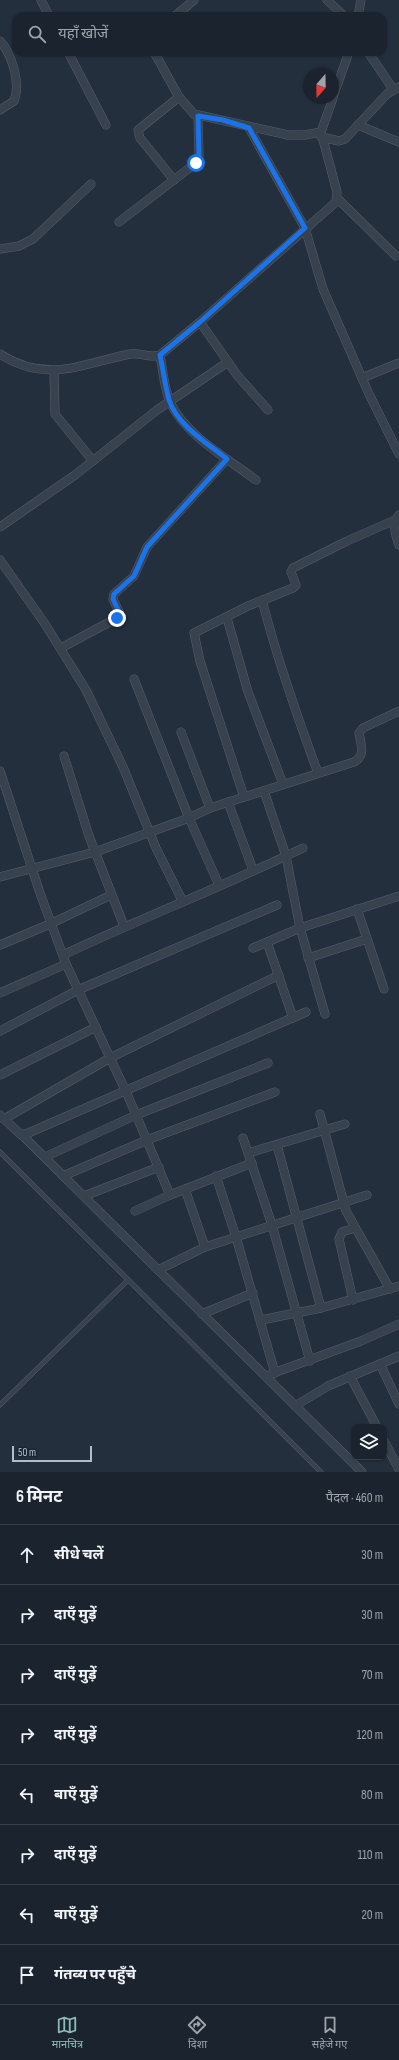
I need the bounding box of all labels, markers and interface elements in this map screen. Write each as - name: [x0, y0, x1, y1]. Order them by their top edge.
- search box: [12, 12, 387, 56]
- icon: search: [26, 23, 48, 45]
- text: यहाँ खोजें: [58, 24, 108, 43]
- north arrow: [303, 68, 339, 104]
- route start: [187, 154, 205, 172]
- route end: [108, 609, 126, 627]
- map controls: [351, 1424, 387, 1460]
- button: layers: [351, 1424, 387, 1460]
- scale bar: [12, 1444, 92, 1463]
- text: 50 m: [18, 1446, 36, 1459]
- text: 6 मिनट: [16, 1487, 62, 1507]
- text: पैदल · 460 m: [326, 1490, 383, 1506]
- icon: ahead: [16, 1544, 38, 1566]
- text: सीधे चलें: [54, 1545, 104, 1564]
- text: 30 m: [361, 1547, 383, 1563]
- icon: right: [16, 1604, 38, 1626]
- text: दाएँ मुड़ें: [54, 1605, 97, 1624]
- text: 30 m: [361, 1607, 383, 1623]
- icon: right: [16, 1664, 38, 1686]
- text: दाएँ मुड़ें: [54, 1665, 97, 1684]
- text: 70 m: [362, 1667, 383, 1683]
- icon: right: [16, 1724, 38, 1746]
- text: दाएँ मुड़ें: [54, 1725, 97, 1744]
- text: 120 m: [357, 1727, 383, 1743]
- icon: left: [16, 1784, 38, 1806]
- text: बाएँ मुड़ें: [54, 1785, 97, 1804]
- text: 80 m: [361, 1787, 383, 1803]
- icon: right: [16, 1844, 38, 1866]
- text: दाएँ मुड़ें: [54, 1845, 97, 1864]
- text: 110 m: [358, 1847, 383, 1863]
- icon: left: [16, 1904, 38, 1926]
- text: बाएँ मुड़ें: [54, 1905, 97, 1924]
- text: 20 m: [361, 1907, 383, 1923]
- icon: arrive: [16, 1964, 38, 1986]
- text: गंतव्य पर पहुँचे: [54, 1965, 136, 1984]
- tab: मानचित्र: [52, 2014, 83, 2052]
- tab: दिशा: [186, 2014, 208, 2052]
- tab: सहेजे गए: [312, 2014, 347, 2052]

